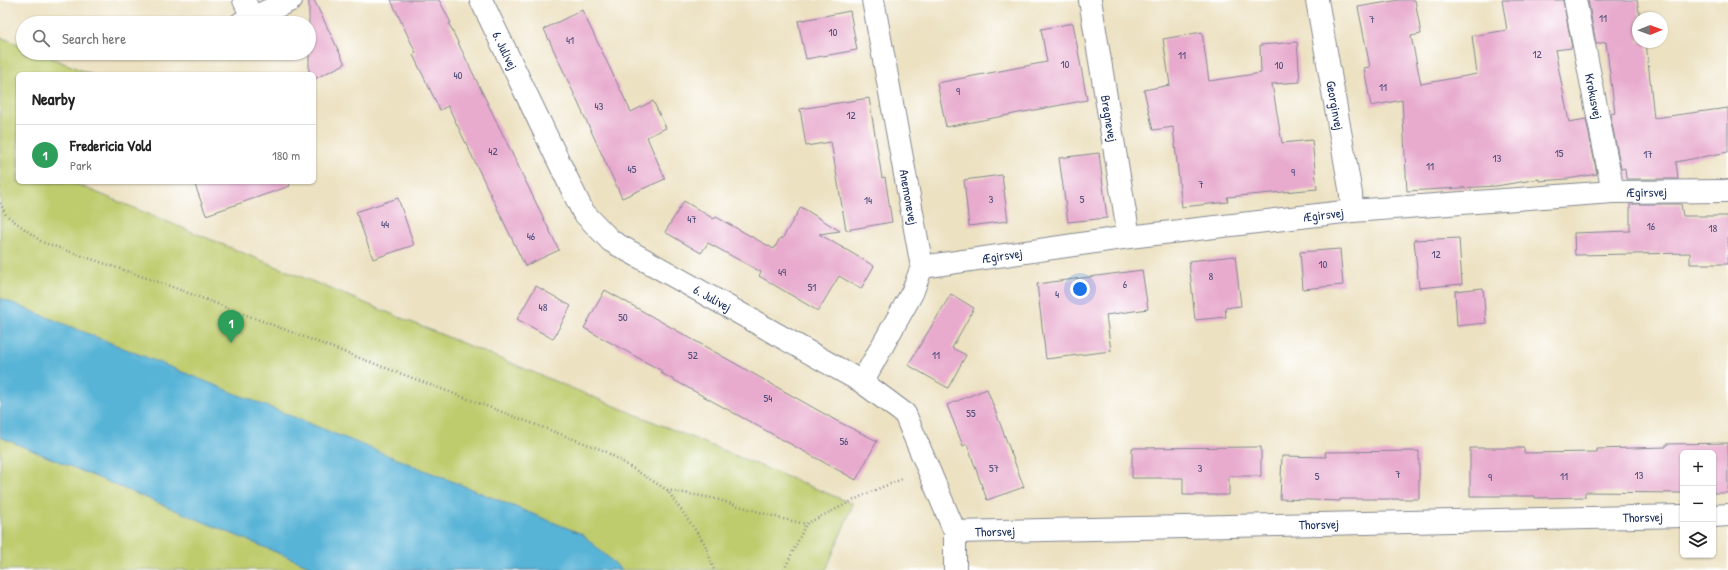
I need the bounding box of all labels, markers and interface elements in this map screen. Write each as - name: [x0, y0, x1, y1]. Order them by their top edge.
- house number: 11: [1599, 11, 1607, 25]
- house number: 7: [1369, 12, 1375, 26]
- north arrow: [1632, 12, 1668, 48]
- search box: [16, 16, 316, 60]
- house number: 10: [829, 25, 838, 39]
- icon: search: [30, 27, 52, 49]
- text: Search here: [62, 28, 126, 49]
- street label: 6. Julivej: [488, 28, 522, 73]
- house number: 41: [566, 33, 574, 47]
- house number: 12: [1532, 47, 1542, 61]
- house number: 11: [1178, 48, 1186, 62]
- house number: 10: [1061, 57, 1070, 71]
- house number: 10: [1275, 58, 1284, 72]
- house number: 40: [453, 68, 463, 82]
- street label: Krokusvej: [1581, 72, 1607, 121]
- street label: Georginvej: [1322, 79, 1349, 131]
- house number: 11: [1379, 80, 1387, 94]
- house number: 9: [956, 84, 960, 98]
- text: Nearby: [32, 87, 75, 110]
- street label: Bregnevej: [1097, 94, 1122, 143]
- house number: 43: [594, 99, 604, 113]
- house number: 12: [846, 108, 856, 122]
- text: Fredericia Vold: [70, 135, 151, 156]
- house number: 42: [488, 144, 498, 158]
- text: 1: [43, 146, 47, 164]
- text: 180 m: [272, 146, 300, 164]
- house number: 15: [1555, 146, 1564, 160]
- house number: 17: [1643, 147, 1653, 161]
- house number: 13: [1493, 151, 1502, 165]
- text: Park: [70, 156, 92, 174]
- house number: 11: [1426, 159, 1434, 173]
- house number: 45: [628, 162, 637, 176]
- house number: 9: [1291, 165, 1295, 179]
- street label: Anemonevej: [895, 168, 923, 226]
- house number: 7: [1198, 177, 1204, 191]
- street label: Ægirsvej: [1626, 183, 1667, 201]
- house number: 3: [989, 192, 994, 206]
- house number: 5: [1080, 192, 1085, 206]
- house number: 14: [864, 193, 872, 207]
- street label: Ægirsvej: [1302, 203, 1345, 226]
- house number: 47: [687, 212, 697, 226]
- house number: 44: [381, 217, 389, 231]
- house number: 16: [1647, 219, 1656, 233]
- house number: 18: [1709, 221, 1718, 235]
- house number: 46: [527, 229, 536, 243]
- street label: Ægirsvej: [981, 244, 1024, 267]
- house number: 12: [1431, 247, 1441, 261]
- house number: 10: [1319, 257, 1328, 271]
- house number: 49: [778, 265, 786, 279]
- house number: 8: [1209, 269, 1214, 283]
- house number: 6: [1123, 277, 1128, 291]
- your location: [1070, 279, 1090, 299]
- street label: 6. Julivej: [690, 280, 735, 316]
- house number: 51: [808, 280, 816, 294]
- house number: 4: [1055, 287, 1059, 301]
- house number: 48: [539, 300, 548, 314]
- pin: 1: [218, 310, 244, 343]
- house number: 50: [618, 310, 628, 324]
- house number: 52: [688, 348, 698, 362]
- house number: 11: [932, 348, 940, 362]
- house number: 54: [764, 391, 772, 405]
- house number: 55: [966, 406, 976, 420]
- house number: 56: [839, 434, 849, 448]
- map controls: [1680, 450, 1716, 558]
- button: +: [1680, 450, 1716, 486]
- house number: 57: [989, 461, 999, 475]
- house number: 3: [1198, 461, 1203, 475]
- house number: 7: [1395, 467, 1401, 481]
- house number: 13: [1635, 468, 1644, 482]
- house number: 5: [1315, 469, 1320, 483]
- house number: 11: [1560, 469, 1568, 483]
- house number: 9: [1488, 470, 1492, 484]
- button: −: [1680, 486, 1716, 522]
- street label: Thorsvej: [1622, 507, 1663, 526]
- street label: Thorsvej: [1299, 515, 1339, 533]
- street label: Thorsvej: [975, 522, 1015, 541]
- button: layers: [1680, 522, 1716, 558]

